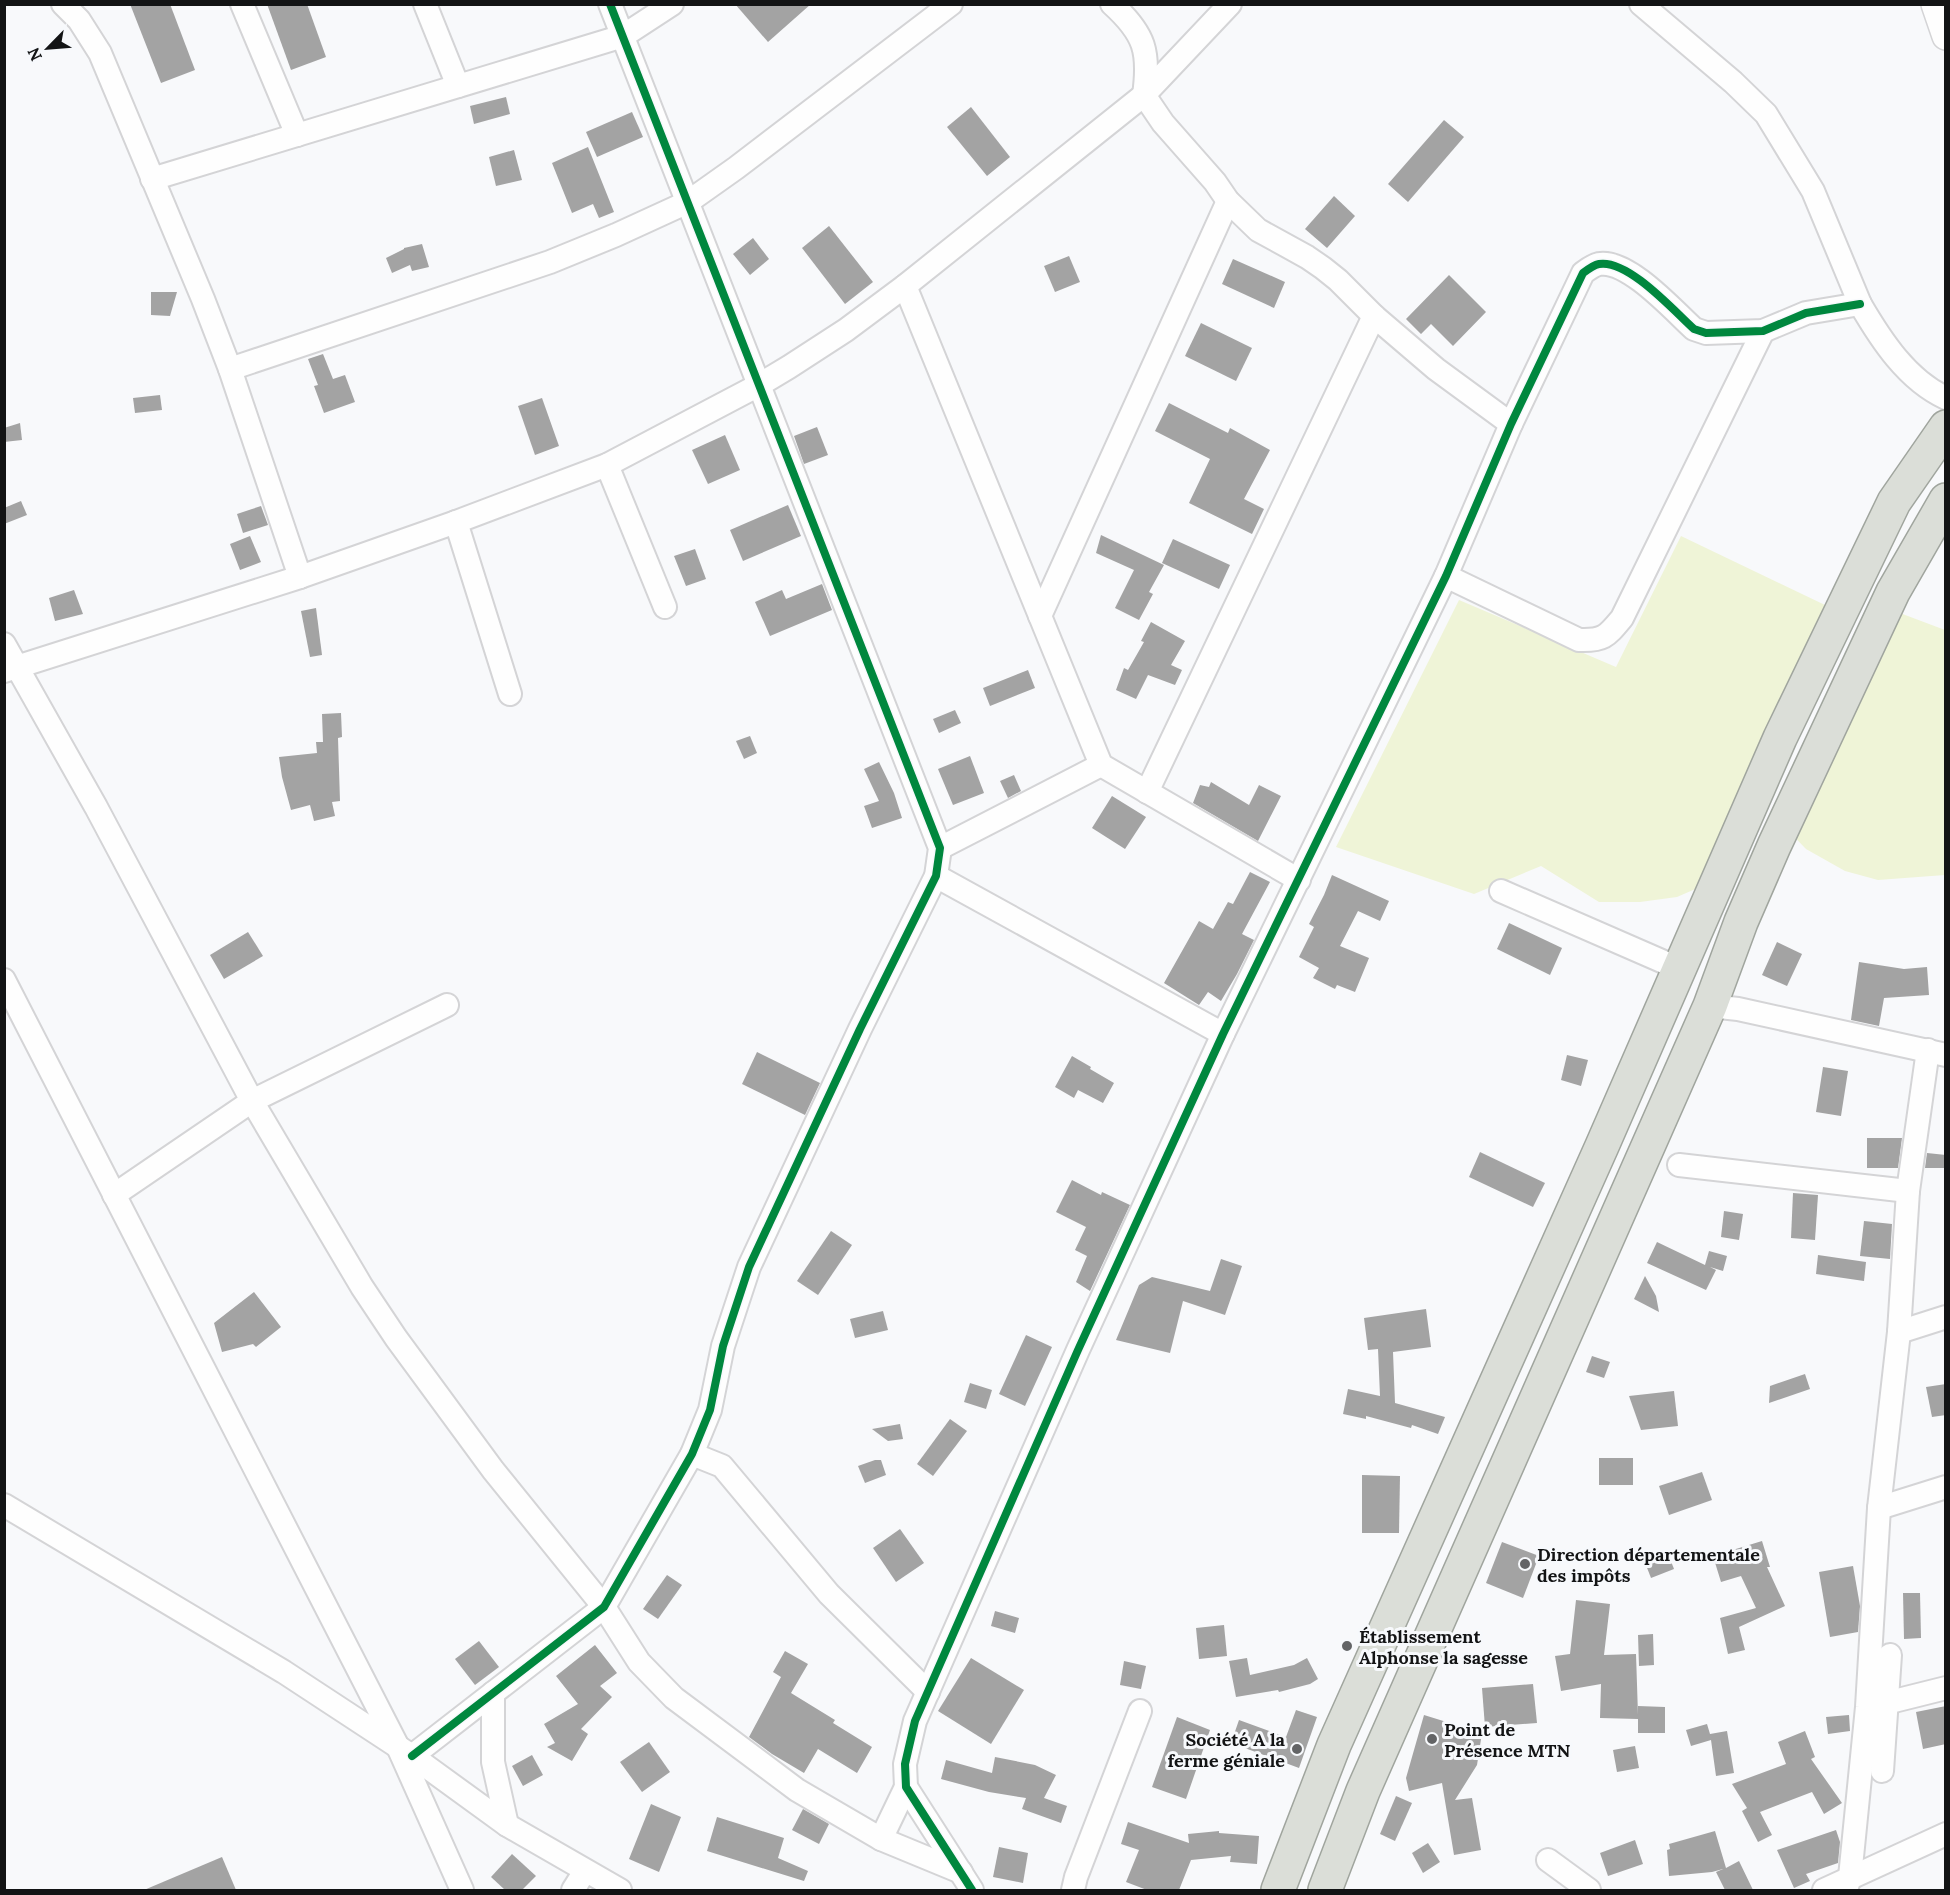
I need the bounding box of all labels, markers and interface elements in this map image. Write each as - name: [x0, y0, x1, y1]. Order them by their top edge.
- north arrow: [18, 18, 78, 78]
- text: N: [23, 45, 46, 64]
- place label: Direction départementale des impôts: [1537, 1543, 1760, 1587]
- marker: Direction départementale des impôts: [1518, 1557, 1532, 1571]
- place label: Établissement Alphonse la sagesse: [1359, 1625, 1528, 1669]
- marker: Établissement Alphonse la sagesse: [1340, 1639, 1354, 1653]
- place label: Point de Présence MTN: [1444, 1718, 1571, 1762]
- place label: Société A la ferme géniale: [1167, 1728, 1286, 1772]
- marker: Point de Présence MTN: [1425, 1732, 1439, 1746]
- marker: Société A la ferme géniale: [1290, 1742, 1304, 1756]

